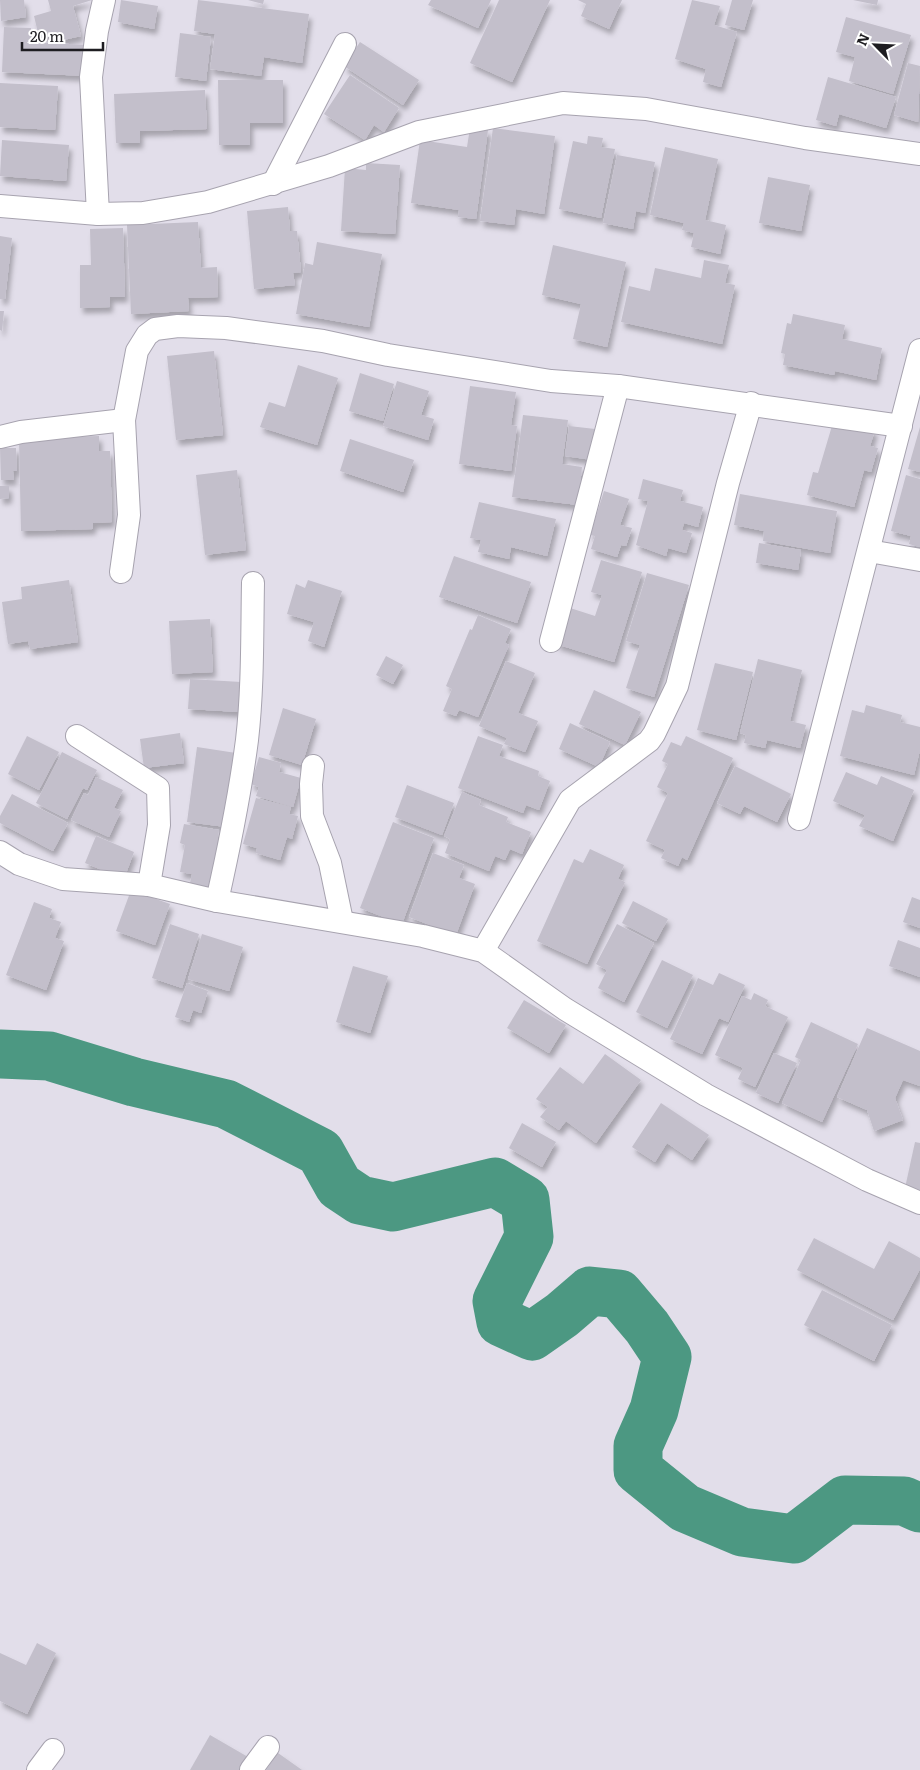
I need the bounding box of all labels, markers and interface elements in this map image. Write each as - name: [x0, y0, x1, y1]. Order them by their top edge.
- scale bar: [22, 20, 104, 52]
- north arrow: [850, 20, 900, 70]
- text: 20 m: [30, 24, 64, 47]
- text: N: [851, 30, 874, 49]

